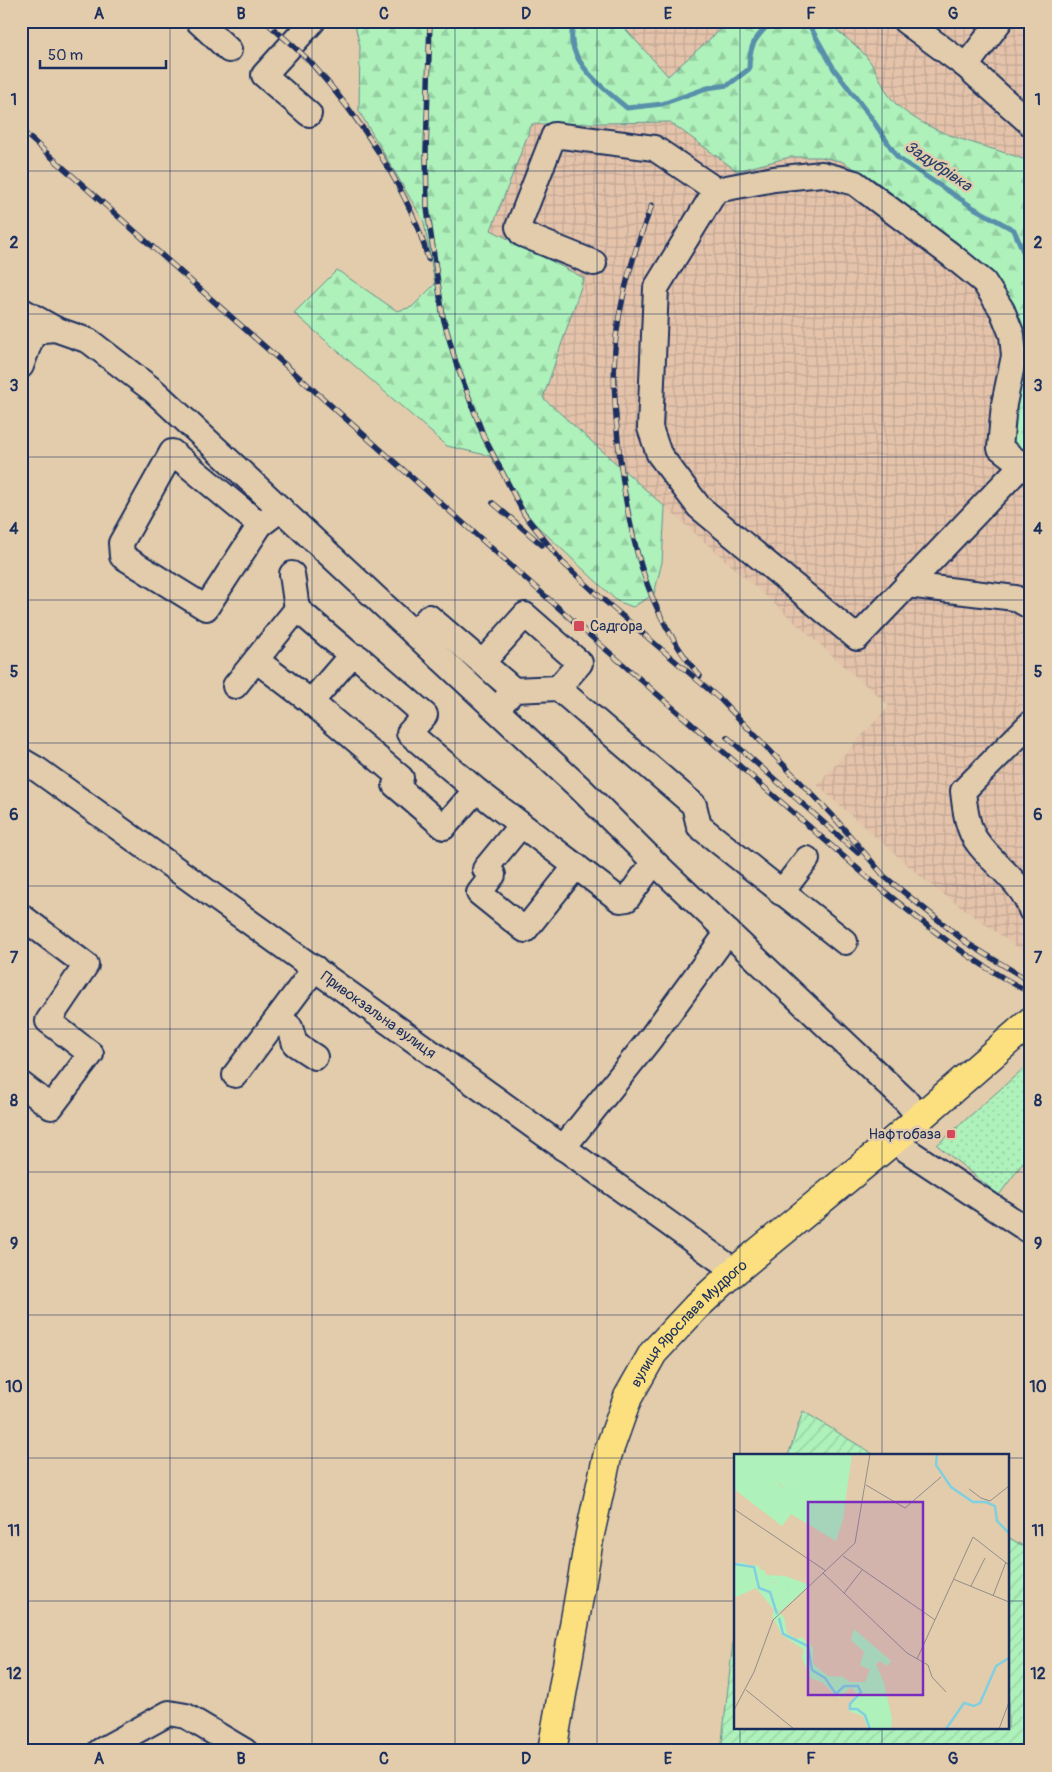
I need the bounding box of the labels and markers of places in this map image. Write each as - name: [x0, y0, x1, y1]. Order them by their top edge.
- place label: Садгора: [590, 617, 642, 636]
- marker: Садгора: [572, 619, 586, 633]
- place label: Нафтобаза: [869, 1125, 941, 1144]
- marker: Нафтобаза: [945, 1128, 957, 1140]

